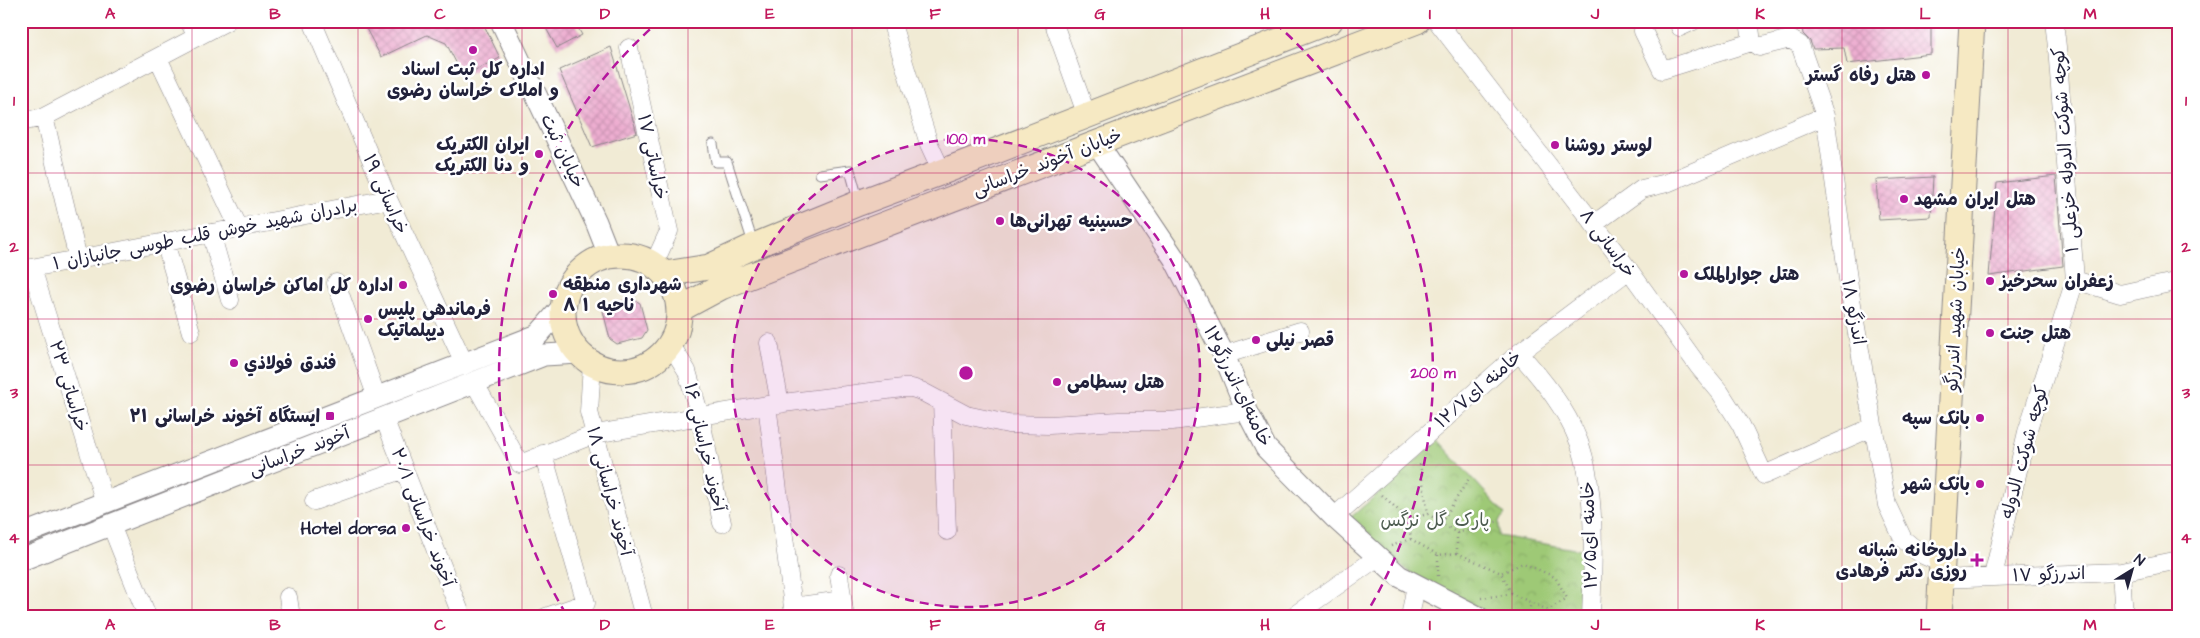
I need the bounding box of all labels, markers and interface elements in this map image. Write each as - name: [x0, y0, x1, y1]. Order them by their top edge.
- text: A: [105, 3, 116, 25]
- text: B: [269, 3, 281, 25]
- text: C: [434, 3, 446, 25]
- text: D: [600, 3, 611, 25]
- text: E: [765, 3, 775, 25]
- text: F: [929, 3, 941, 25]
- text: G: [1094, 3, 1106, 25]
- text: H: [1260, 3, 1270, 25]
- text: I: [1429, 3, 1431, 25]
- text: J: [1590, 3, 1600, 25]
- text: K: [1755, 3, 1765, 25]
- text: L: [1919, 3, 1931, 25]
- text: M: [2083, 3, 2097, 25]
- marker: اداره کل ثبت اسناد و املاک خراسان رضوی: [467, 44, 479, 56]
- street label: کوچه شوکت الدوله خزعلی ۱: [2046, 46, 2085, 253]
- place label: اداره کل ثبت اسناد و املاک خراسان رضوی: [387, 57, 559, 103]
- place label: هتل رفاه گستر: [1804, 63, 1916, 88]
- marker: هتل رفاه گستر: [1920, 69, 1932, 81]
- text: 1: [13, 90, 16, 112]
- text: 1: [2185, 90, 2188, 112]
- street label: خیابان ثبت: [534, 110, 591, 192]
- street label: خراساتی ۱۷: [631, 112, 674, 202]
- street label: خیابان آخوند خراسانی: [969, 122, 1126, 202]
- text: 100 m: [947, 129, 986, 150]
- place label: ایران الکتریک و دنا الکتریک: [435, 132, 529, 178]
- place label: لوستر روشنا: [1565, 133, 1652, 158]
- marker: لوستر روشنا: [1549, 139, 1561, 151]
- marker: ایران الکتریک و دنا الکتریک: [533, 148, 545, 160]
- street label: خراسانی ۱۹: [357, 150, 414, 238]
- place label: هتل ایران مشهد: [1914, 187, 2036, 212]
- street label: برادران شهید خوش قلب طوسی جانبازان ۱: [51, 193, 359, 276]
- marker: هتل ایران مشهد: [1898, 193, 1910, 205]
- street label: خراسانی ۸: [1574, 204, 1642, 283]
- place label: حسینیه تهرانی‌ها: [1010, 209, 1133, 234]
- marker: حسینیه تهرانی‌ها: [994, 215, 1006, 227]
- text: 2: [8, 236, 19, 258]
- text: 2: [2180, 236, 2191, 258]
- street label: خیابان شهید اندرزگو: [1939, 246, 1972, 394]
- place label: هتل جوارالملک: [1694, 262, 1799, 287]
- marker: هتل جوارالملک: [1678, 268, 1690, 280]
- place label: زعفران سحرخیز: [1998, 269, 2114, 294]
- place label: شهرداری منطقه ۸ ناحیه ۱: [563, 272, 682, 318]
- place label: اداره کل اماکن خراسان رضوی: [170, 273, 393, 298]
- marker: زعفران سحرخیز: [1984, 275, 1996, 287]
- street label: اندزگو ۱۸: [1835, 277, 1872, 347]
- marker: اداره کل اماکن خراسان رضوی: [397, 279, 409, 291]
- marker: شهرداری منطقه ۸ ناحیه ۱: [547, 288, 559, 300]
- place label: فرماندهی پلیس دیپلماتیک: [378, 297, 491, 343]
- marker: فرماندهی پلیس دیپلماتیک: [362, 313, 374, 325]
- place label: هتل جنت: [2000, 321, 2071, 346]
- street label: خامنه‌ای-اندرزگو۱۲: [1197, 322, 1278, 451]
- marker: هتل جنت: [1984, 327, 1996, 339]
- place label: قصر نیلی: [1266, 328, 1334, 353]
- marker: قصر نیلی: [1250, 334, 1262, 346]
- street label: خراساتی ۲۳: [43, 337, 94, 435]
- street label: خامنه ای۱۲/۷: [1429, 345, 1527, 434]
- place label: فندق فولاذي: [244, 351, 336, 377]
- marker: فندق فولاذي: [228, 357, 240, 369]
- text: 200 m: [1409, 363, 1456, 384]
- centre of rings: [957, 364, 975, 382]
- place label: هتل بسطامی: [1067, 370, 1165, 395]
- marker: هتل بسطامی: [1051, 376, 1063, 388]
- street label: آخوند خراسانی ۱۶: [678, 380, 732, 515]
- text: 3: [9, 382, 19, 404]
- street label: کوچه شوکت الدوله: [1995, 382, 2054, 522]
- text: 3: [2181, 382, 2191, 404]
- place label: ایستگاه آخوند خراسانی ۲۱: [130, 404, 320, 429]
- place label: بانک سپه: [1902, 406, 1970, 431]
- marker: ایستگاه آخوند خراسانی ۲۱: [324, 410, 336, 422]
- marker: بانک سپه: [1974, 412, 1986, 424]
- street label: آخوند خراسانی: [245, 420, 355, 482]
- street label: آخوند خراسانی ۱۸: [580, 424, 639, 560]
- street label: آخوند خراسانی ۲۰/۱: [385, 444, 461, 592]
- place label: بانک شهر: [1900, 472, 1970, 497]
- marker: بانک شهر: [1974, 478, 1986, 490]
- street label: خامنه ای۱۲/۵: [1575, 481, 1604, 589]
- park label: پارک گل نرگس: [1381, 508, 1489, 533]
- place label: Hotel dorsa: [300, 516, 397, 541]
- marker: Hotel dorsa: [400, 522, 412, 534]
- text: 4: [9, 527, 20, 549]
- text: 4: [2181, 527, 2192, 549]
- place label: داروخانه شبانه روزی دکتر فرهادی: [1836, 538, 1967, 584]
- north arrow: [2108, 546, 2158, 596]
- text: N: [2130, 550, 2149, 571]
- marker: داروخانه شبانه روزی دکتر فرهادی: [1971, 554, 1983, 566]
- street label: اندرزگو ۱۷: [2012, 561, 2086, 588]
- text: A: [105, 614, 116, 636]
- text: B: [269, 614, 281, 636]
- text: C: [434, 614, 446, 636]
- text: D: [600, 614, 611, 636]
- text: E: [765, 614, 775, 636]
- text: F: [929, 614, 941, 636]
- text: G: [1094, 614, 1106, 636]
- text: H: [1260, 614, 1270, 636]
- text: I: [1429, 614, 1431, 636]
- text: J: [1590, 614, 1600, 636]
- text: K: [1755, 614, 1765, 636]
- text: L: [1919, 614, 1931, 636]
- text: M: [2083, 614, 2097, 636]

